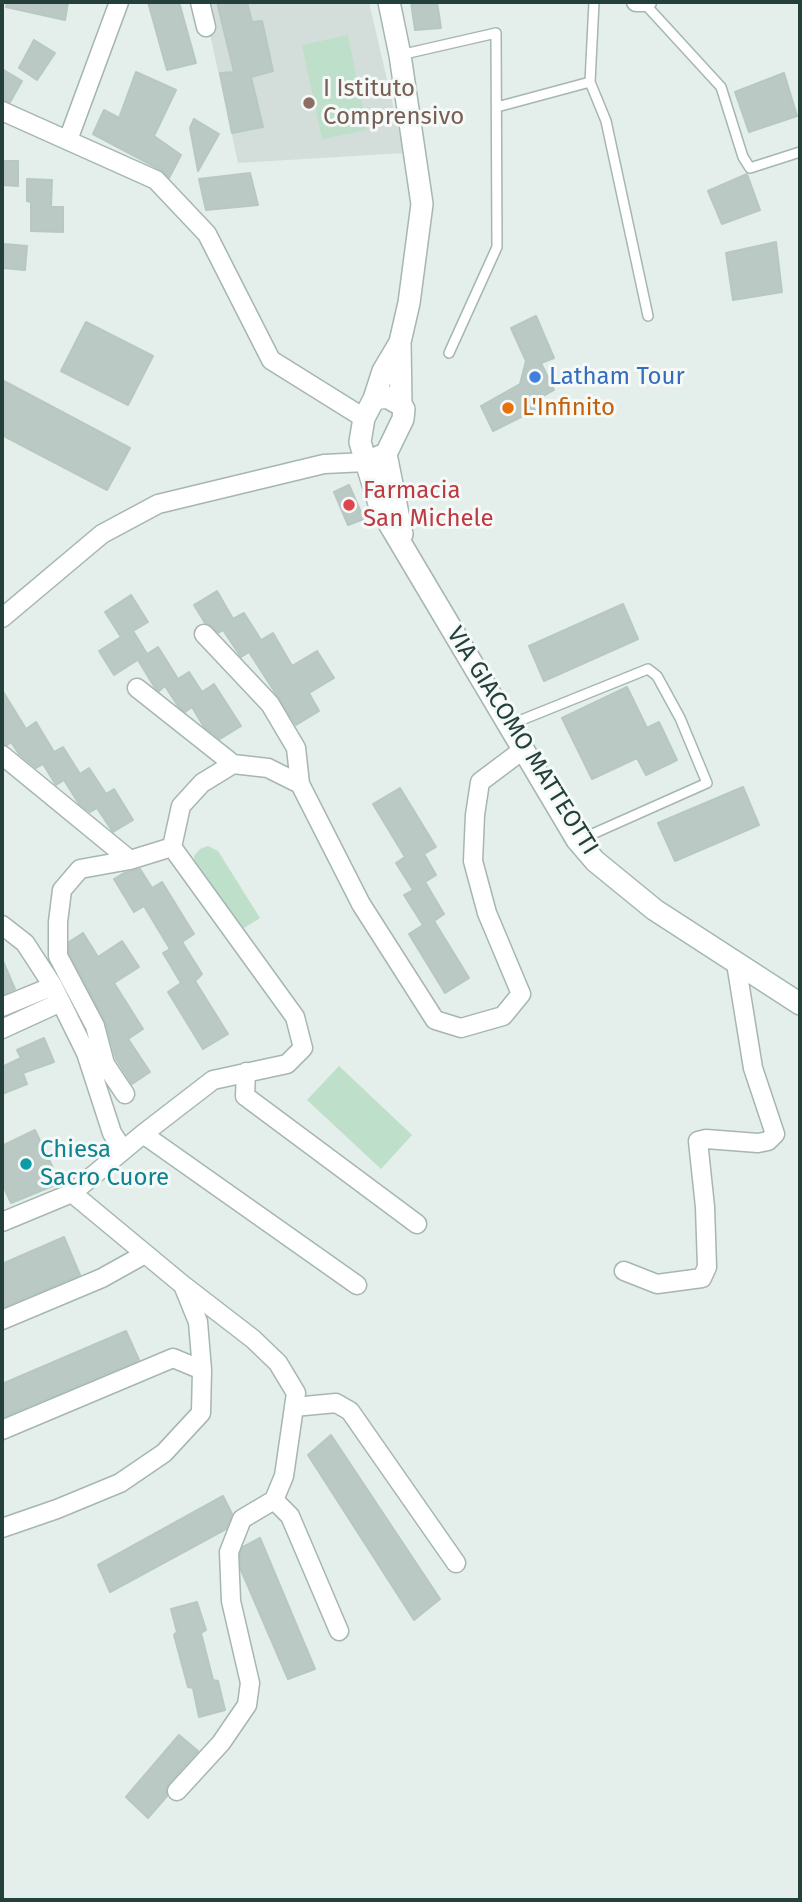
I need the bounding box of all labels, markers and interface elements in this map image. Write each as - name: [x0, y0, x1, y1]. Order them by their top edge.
- place label: I Istituto Comprensivo: [323, 75, 464, 131]
- marker: I Istituto Comprensivo: [301, 95, 317, 111]
- place label: Latham Tour: [549, 363, 685, 391]
- marker: Latham Tour: [527, 369, 543, 385]
- place label: L'Infinito: [522, 394, 615, 422]
- marker: L'Infinito: [500, 400, 516, 416]
- place label: Farmacia San Michele: [363, 477, 494, 533]
- marker: Farmacia San Michele: [341, 497, 357, 513]
- street label: VIA GIACOMO MATTEOTTI: [440, 622, 604, 860]
- place label: Chiesa Sacro Cuore: [40, 1136, 169, 1192]
- marker: Chiesa Sacro Cuore: [18, 1156, 34, 1172]

